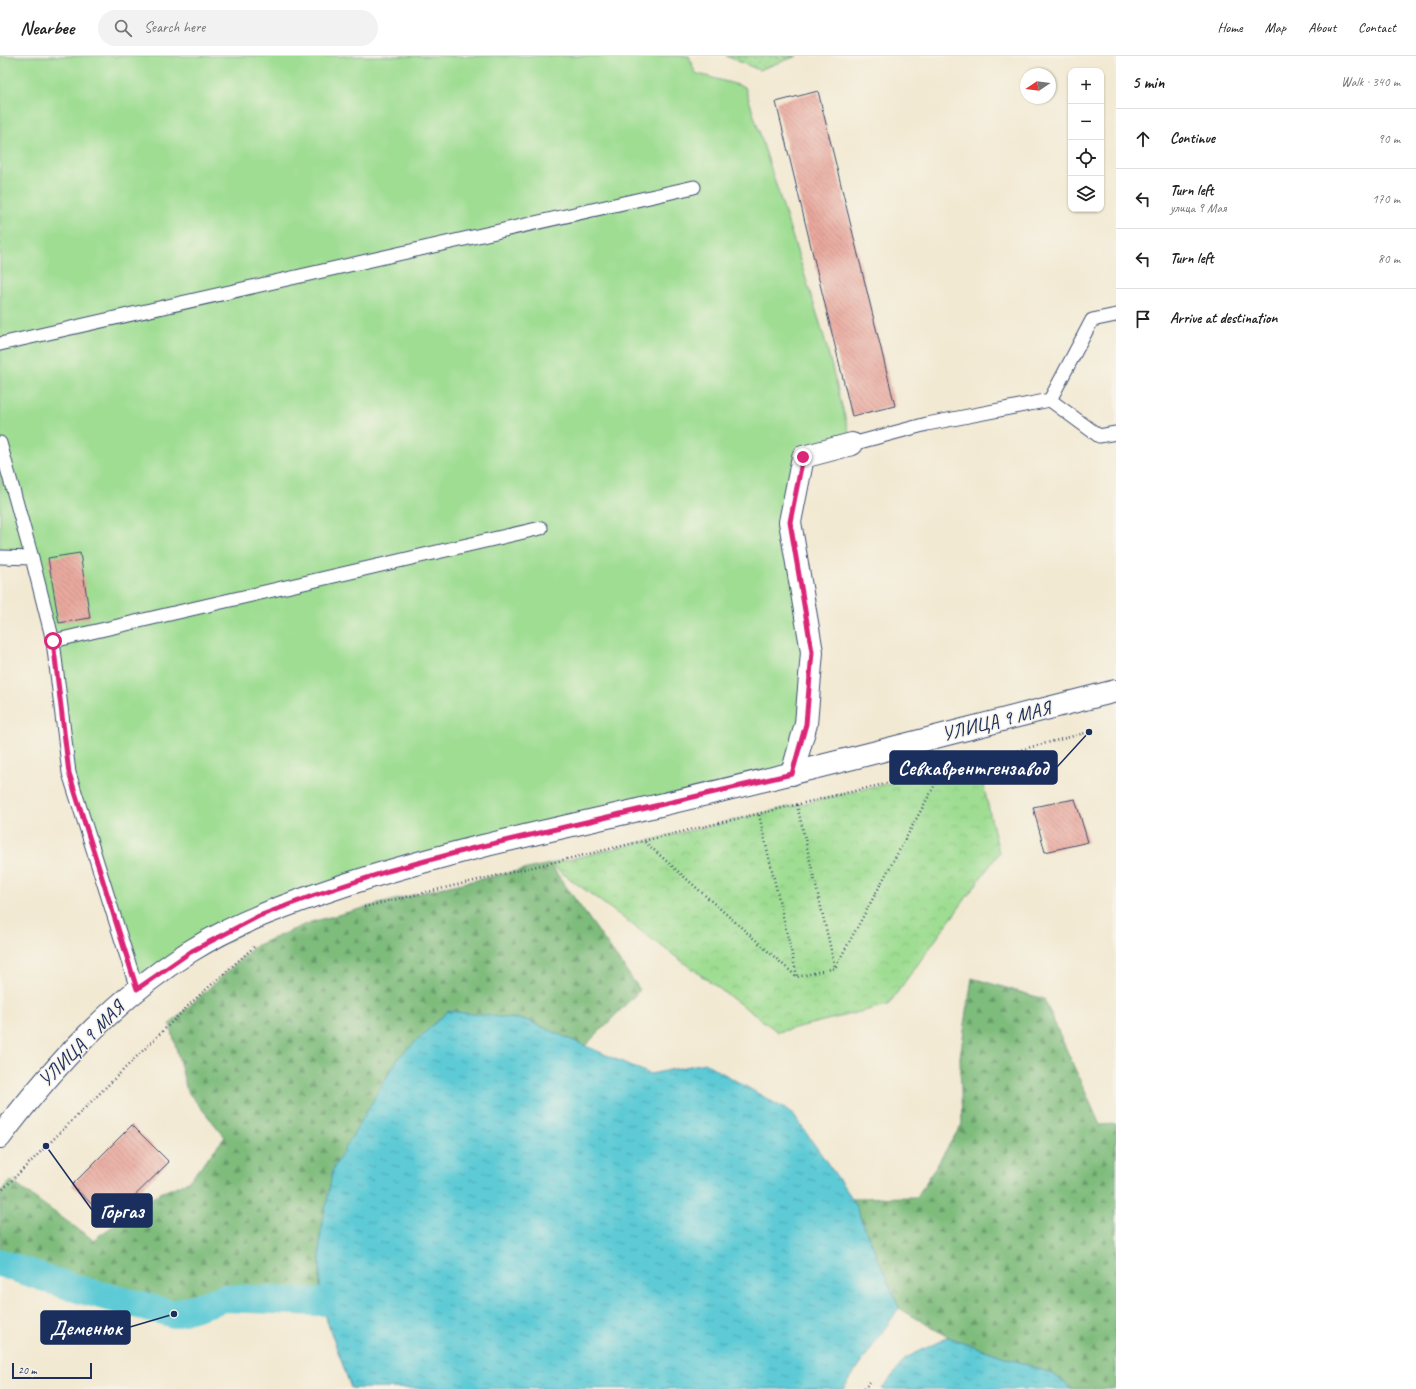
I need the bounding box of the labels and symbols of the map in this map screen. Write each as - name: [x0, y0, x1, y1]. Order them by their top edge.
- north arrow: [1020, 68, 1056, 104]
- route end: [794, 448, 812, 466]
- route start: [44, 632, 62, 650]
- street label: УЛИЦА 9 МАЯ: [939, 695, 1056, 747]
- callout: Севкаврентгензавод: [890, 751, 1057, 784]
- text: Севкаврентгензавод: [898, 755, 1051, 781]
- street label: УЛИЦА 9 МАЯ: [33, 994, 131, 1092]
- callout: Горгаз: [92, 1194, 152, 1227]
- text: Горгаз: [100, 1198, 146, 1224]
- callout: Деменюк: [41, 1311, 130, 1344]
- text: Деменюк: [50, 1315, 123, 1341]
- scale bar: [12, 1361, 92, 1380]

